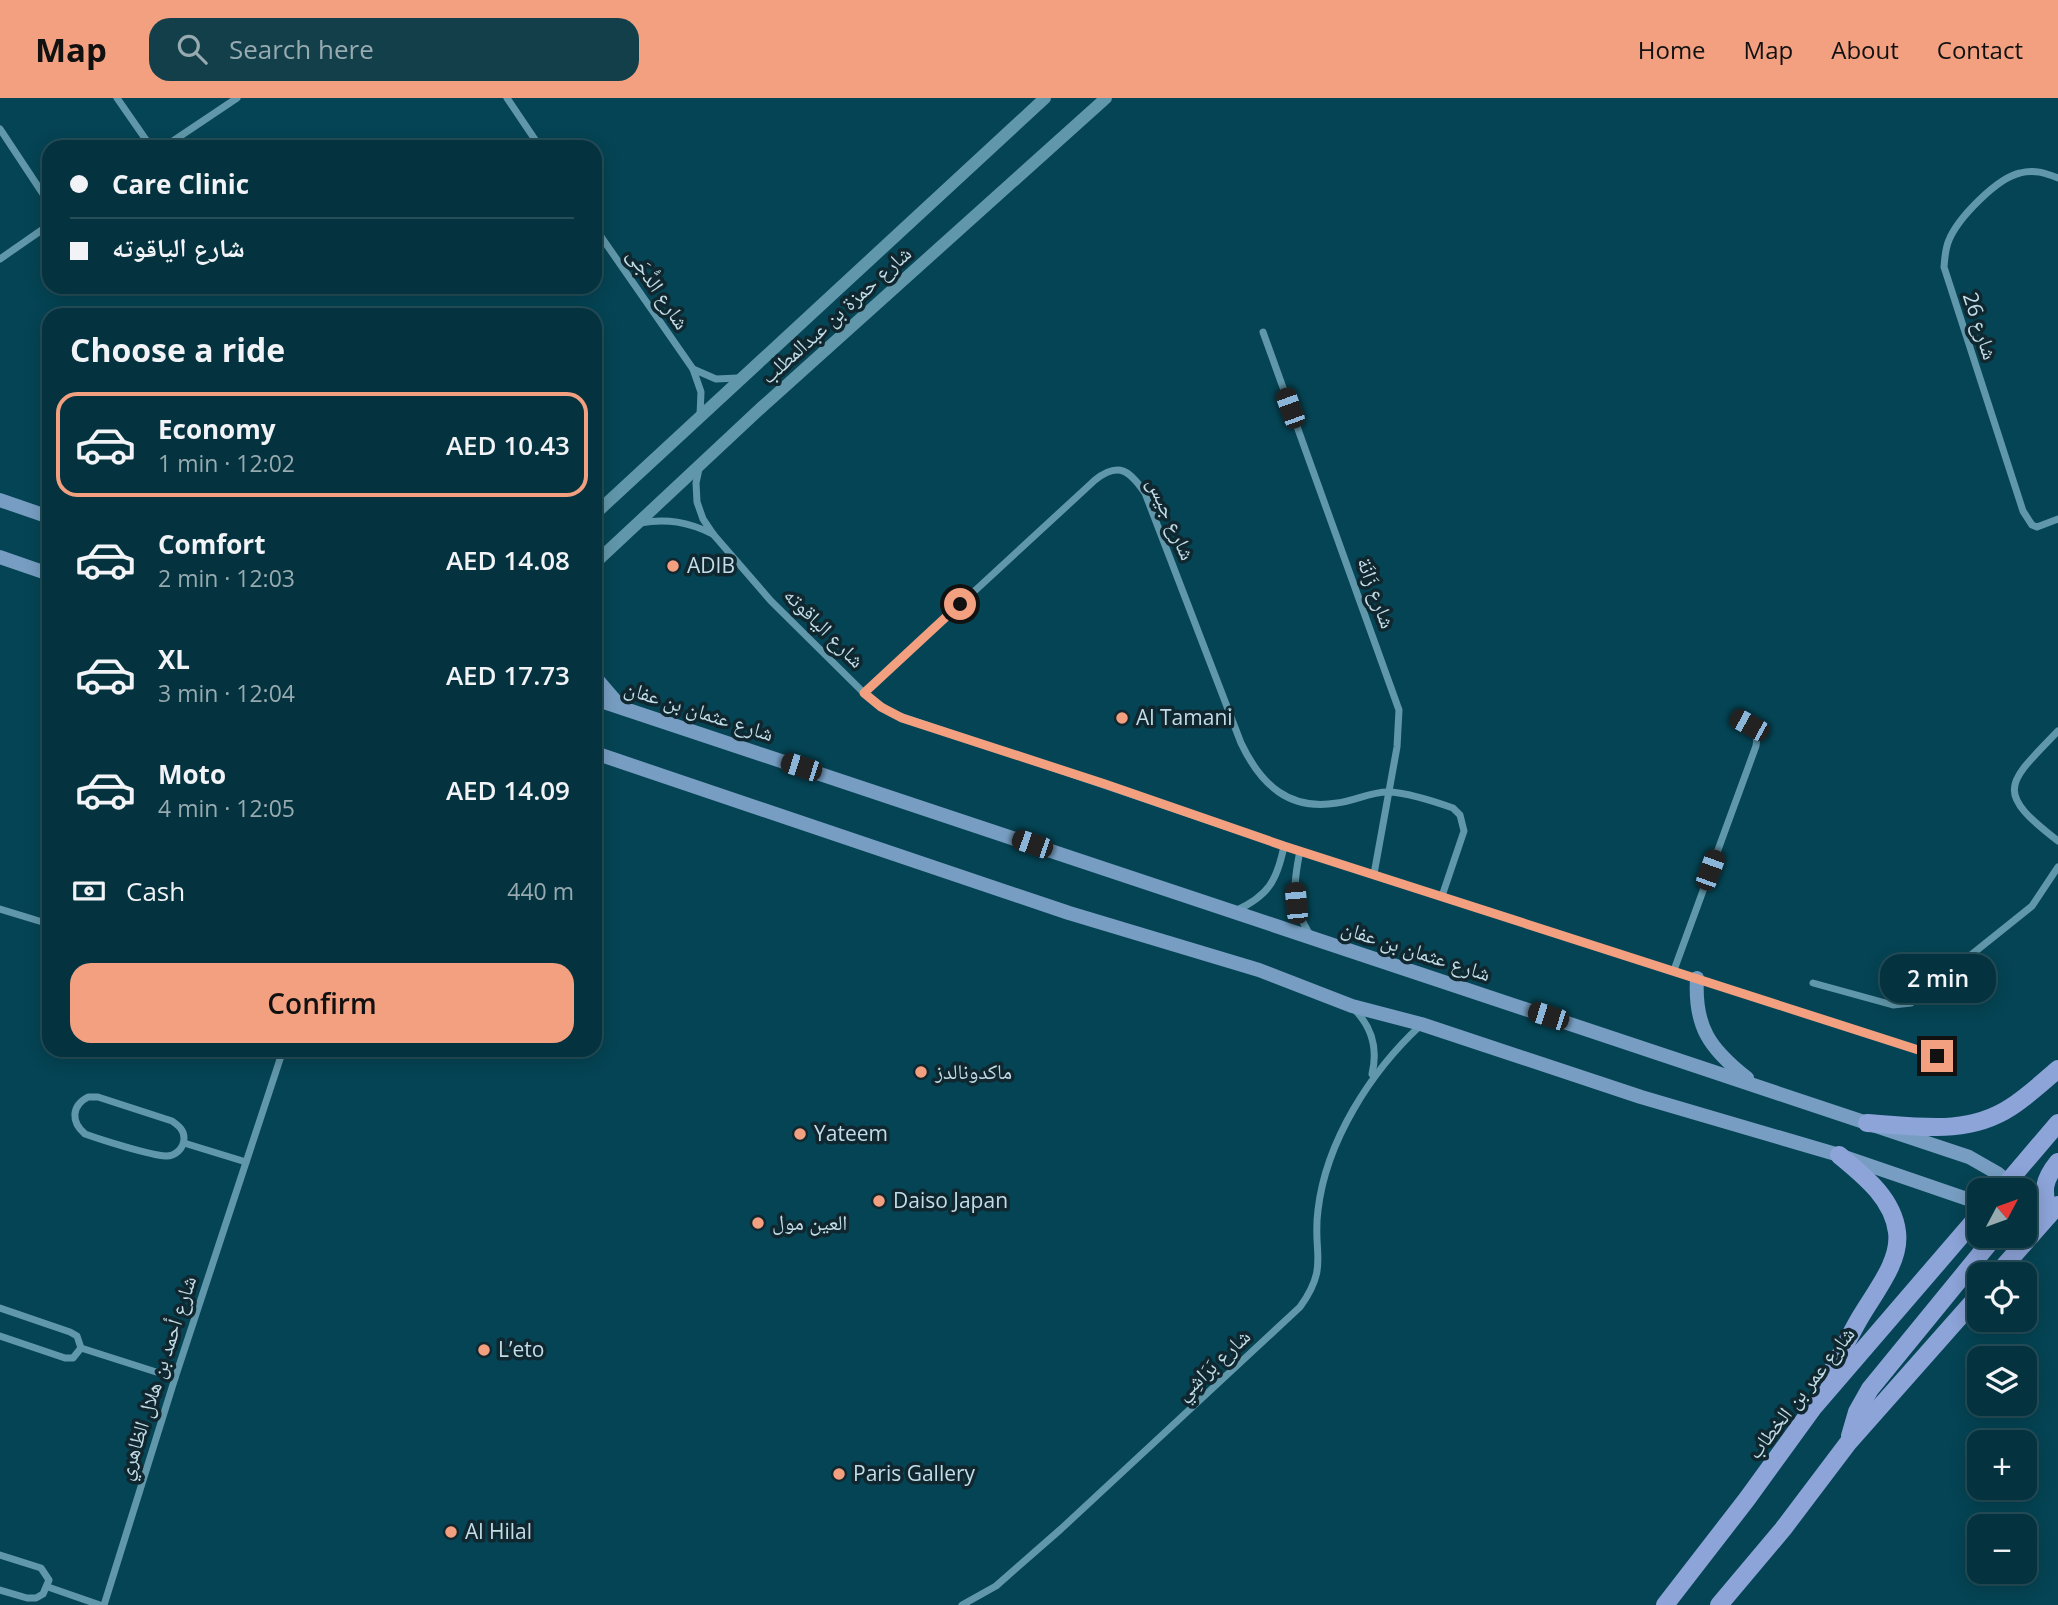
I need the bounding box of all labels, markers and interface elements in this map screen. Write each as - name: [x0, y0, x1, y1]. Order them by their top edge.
- search box: [149, 18, 639, 81]
- text: Map: [35, 27, 107, 72]
- icon: search: [173, 30, 211, 68]
- text: Search here: [229, 31, 374, 67]
- text: Home: [1638, 33, 1706, 66]
- text: Map: [1744, 33, 1793, 66]
- text: About: [1831, 33, 1899, 66]
- text: Contact: [1937, 33, 2023, 66]
- text: Care Clinic: [112, 166, 249, 202]
- text: شارع الياقوته: [112, 229, 245, 265]
- street label: شارع حمزة بن عبدالمطلب: [754, 239, 917, 389]
- street label: شارع الدُّجَى: [621, 242, 696, 335]
- street label: شارع 26: [1957, 288, 2005, 363]
- text: Choose a ride: [70, 328, 285, 371]
- car: [1273, 385, 1308, 431]
- text: Economy: [158, 411, 276, 447]
- icon: car: [74, 413, 137, 476]
- text: AED 10.43: [446, 427, 570, 463]
- text: 1 min · 12:02: [158, 447, 295, 479]
- street label: شارع جيس: [1141, 473, 1203, 564]
- text: Comfort: [158, 526, 265, 562]
- icon: car: [74, 528, 137, 591]
- text: AED 14.08: [446, 542, 570, 578]
- place label: ADIB: [687, 551, 735, 579]
- street label: شارع زَانَة: [1351, 553, 1403, 632]
- marker: ADIB: [665, 558, 681, 574]
- text: 2 min · 12:03: [158, 562, 295, 594]
- street label: شارع الياقوته: [778, 581, 871, 674]
- route start: [944, 588, 976, 620]
- text: XL: [158, 641, 190, 677]
- icon: car: [74, 643, 137, 706]
- text: AED 17.73: [446, 657, 570, 693]
- street label: شارع عثمان بن عفان: [621, 673, 777, 747]
- text: 3 min · 12:04: [158, 677, 295, 709]
- place label: Al Tamani: [1136, 703, 1233, 731]
- car: [1726, 706, 1773, 744]
- marker: Al Tamani: [1114, 710, 1130, 726]
- car: [778, 751, 825, 783]
- text: Moto: [158, 756, 226, 792]
- icon: car: [74, 758, 137, 821]
- text: AED 14.09: [446, 772, 570, 808]
- text: 4 min · 12:05: [158, 792, 295, 824]
- car: [1009, 827, 1056, 861]
- car: [1693, 847, 1728, 893]
- icon: cash: [70, 872, 108, 910]
- text: Cash: [126, 873, 185, 909]
- text: 440 m: [507, 875, 574, 907]
- car: [1284, 881, 1309, 925]
- street label: شارع عثمان بن عفان: [1338, 913, 1494, 987]
- callout: 2 min: [1879, 954, 1995, 1004]
- text: 2 min: [1907, 962, 1969, 994]
- button: Confirm: [70, 963, 574, 1043]
- car: [1525, 1000, 1572, 1032]
- route end: [1921, 1040, 1953, 1072]
- place label: ماكدونالدز: [934, 1057, 1012, 1085]
- marker: ماكدونالدز: [913, 1064, 929, 1080]
- place label: Yateem: [814, 1119, 888, 1147]
- marker: Yateem: [792, 1126, 808, 1142]
- north arrow: [1967, 1178, 2037, 1248]
- map controls: [1967, 1178, 2037, 1584]
- place label: Daiso Japan: [893, 1186, 1008, 1214]
- marker: Daiso Japan: [871, 1193, 887, 1209]
- place label: العين مول: [772, 1208, 847, 1236]
- marker: العين مول: [750, 1215, 766, 1231]
- button: locate: [1967, 1262, 2037, 1332]
- street label: شارع أحمد بن هلال الظاهري: [110, 1272, 205, 1484]
- street label: شارع عمر بن الخطاب: [1740, 1321, 1861, 1464]
- street label: شارع بَرَاشِي: [1169, 1322, 1258, 1409]
- place label: L’eto: [498, 1335, 544, 1363]
- marker: L’eto: [476, 1342, 492, 1358]
- button: layers: [1967, 1346, 2037, 1416]
- button: +: [1967, 1430, 2037, 1500]
- place label: Paris Gallery: [853, 1459, 976, 1487]
- marker: Paris Gallery: [831, 1466, 847, 1482]
- button: −: [1967, 1514, 2037, 1584]
- place label: Al Hilal: [465, 1517, 532, 1545]
- marker: Al Hilal: [443, 1524, 459, 1540]

